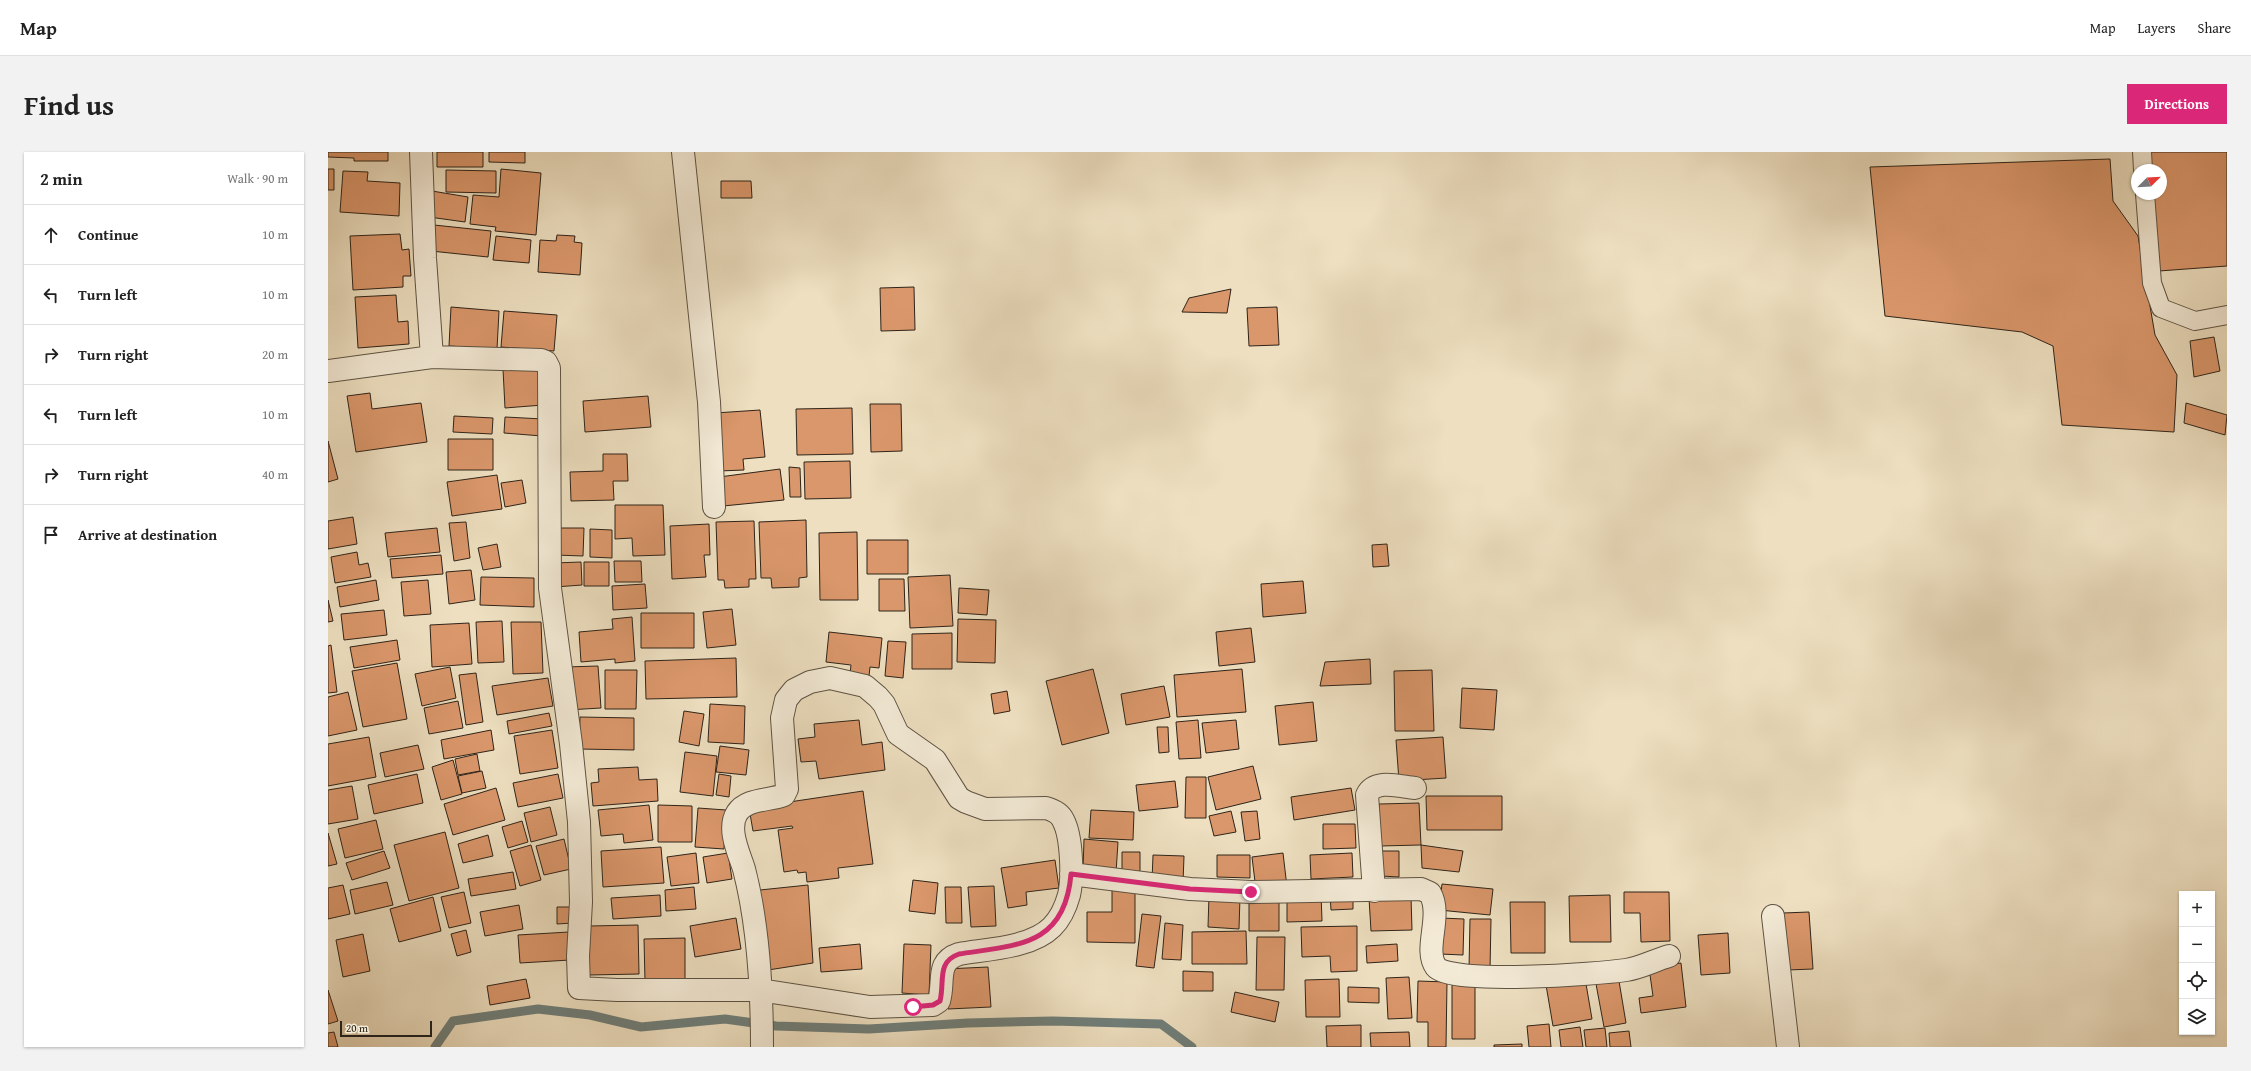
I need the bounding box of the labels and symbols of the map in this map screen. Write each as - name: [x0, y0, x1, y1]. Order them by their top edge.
- north arrow: [2131, 164, 2167, 200]
- route end: [1242, 883, 1260, 901]
- route start: [904, 998, 922, 1016]
- scale bar: [340, 1019, 432, 1038]

